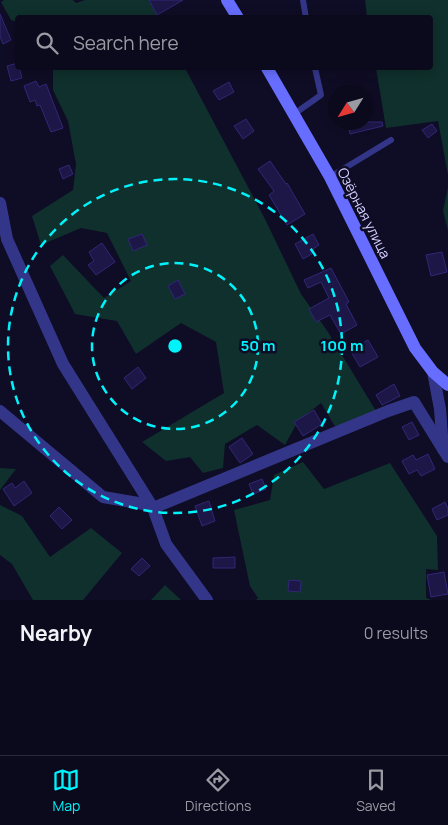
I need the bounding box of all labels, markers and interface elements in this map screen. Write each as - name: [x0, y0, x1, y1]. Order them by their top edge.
- search box: [15, 15, 433, 70]
- icon: search: [33, 29, 61, 57]
- text: Search here: [73, 30, 179, 56]
- north arrow: [328, 85, 373, 130]
- street label: Озёрная улица: [333, 164, 396, 261]
- text: 50 m: [240, 335, 276, 356]
- text: 100 m: [321, 335, 363, 356]
- centre of rings: [166, 337, 184, 355]
- text: Nearby: [20, 619, 92, 647]
- text: 0 results: [364, 622, 428, 644]
- tab: Map: [52, 766, 80, 815]
- tab: Directions: [185, 766, 251, 815]
- tab: Saved: [356, 766, 396, 815]

